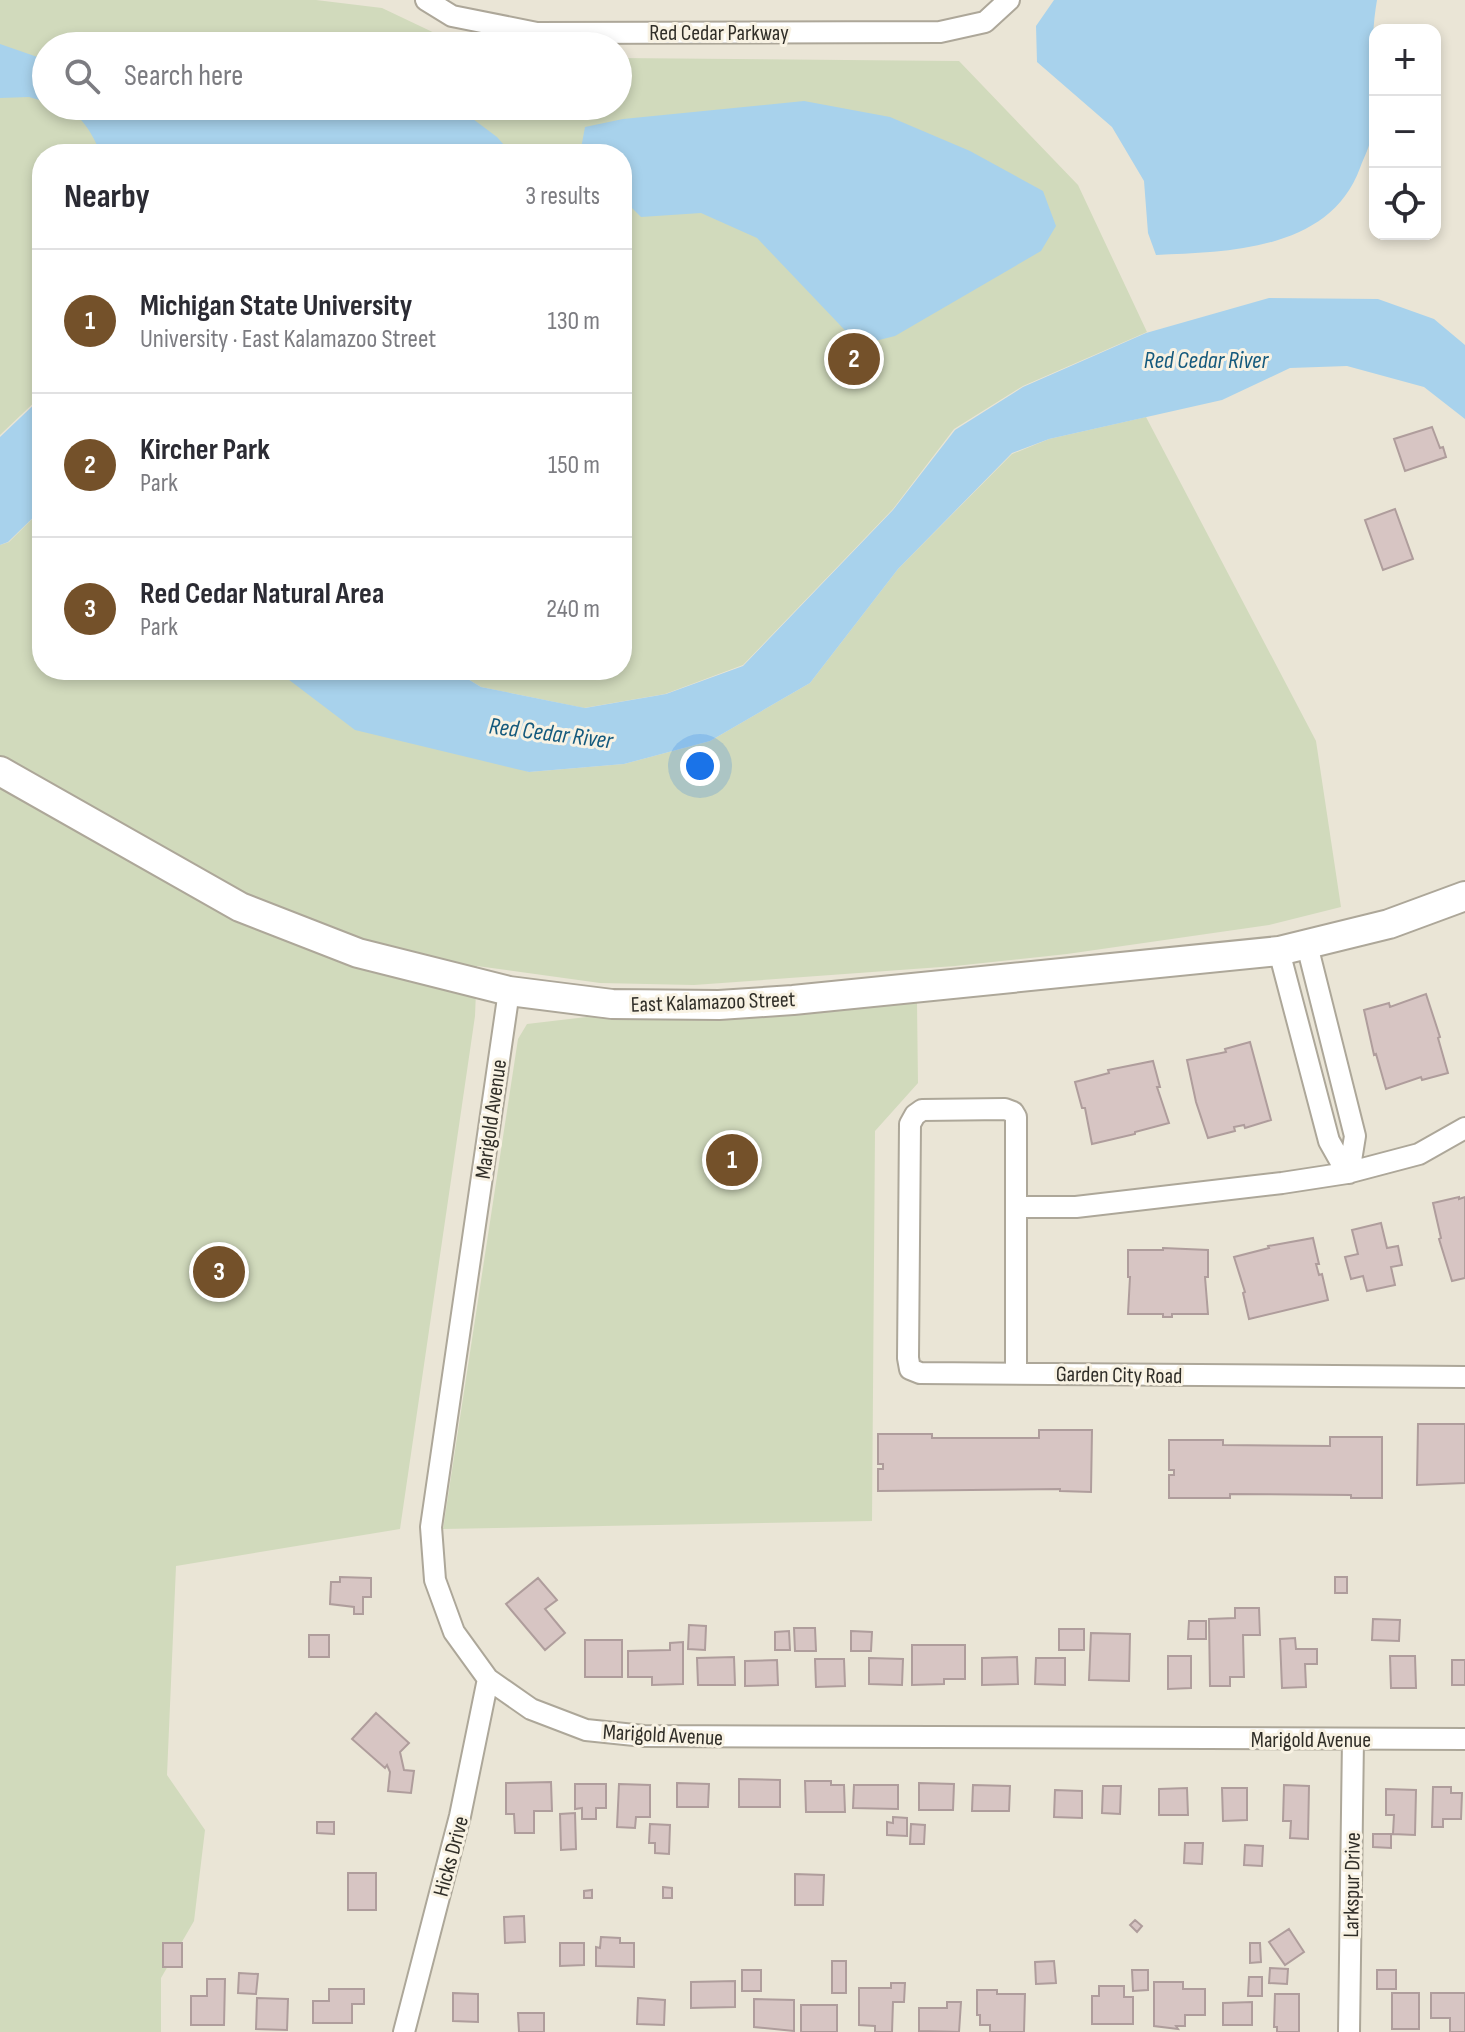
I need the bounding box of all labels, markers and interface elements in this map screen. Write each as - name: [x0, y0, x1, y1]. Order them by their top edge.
- street label: Red Cedar Parkway: [649, 20, 789, 47]
- map controls: [1369, 24, 1441, 240]
- button: +: [1369, 24, 1441, 96]
- search box: [32, 32, 632, 120]
- icon: search: [60, 54, 104, 98]
- text: Search here: [124, 58, 243, 94]
- button: −: [1369, 96, 1441, 168]
- button: locate: [1369, 168, 1441, 240]
- text: Nearby: [64, 176, 150, 217]
- text: 3 results: [525, 181, 600, 212]
- text: Michigan State University: [140, 288, 412, 324]
- text: 1: [85, 306, 95, 337]
- text: 130 m: [548, 306, 600, 337]
- text: University · East Kalamazoo Street: [140, 324, 436, 355]
- pin: 2: [828, 329, 880, 389]
- water label: Red Cedar River: [1144, 346, 1269, 375]
- text: Kircher Park: [140, 432, 270, 468]
- text: 2: [84, 450, 96, 481]
- text: 150 m: [548, 450, 600, 481]
- text: Park: [140, 468, 178, 499]
- text: Red Cedar Natural Area: [140, 576, 384, 612]
- text: 3: [84, 594, 96, 625]
- text: 240 m: [546, 594, 600, 625]
- text: Park: [140, 612, 178, 643]
- water label: Red Cedar River: [487, 712, 616, 756]
- your location: [680, 746, 720, 786]
- street label: East Kalamazoo Street: [630, 986, 796, 1019]
- street label: Marigold Avenue: [470, 1058, 513, 1181]
- pin: 1: [706, 1130, 758, 1190]
- pin: 3: [193, 1242, 245, 1302]
- street label: Garden City Road: [1056, 1361, 1182, 1390]
- street label: Marigold Avenue: [602, 1719, 724, 1752]
- street label: Marigold Avenue: [1251, 1727, 1371, 1754]
- street label: Hicks Drive: [428, 1813, 475, 1899]
- street label: Larkspur Drive: [1338, 1832, 1367, 1938]

